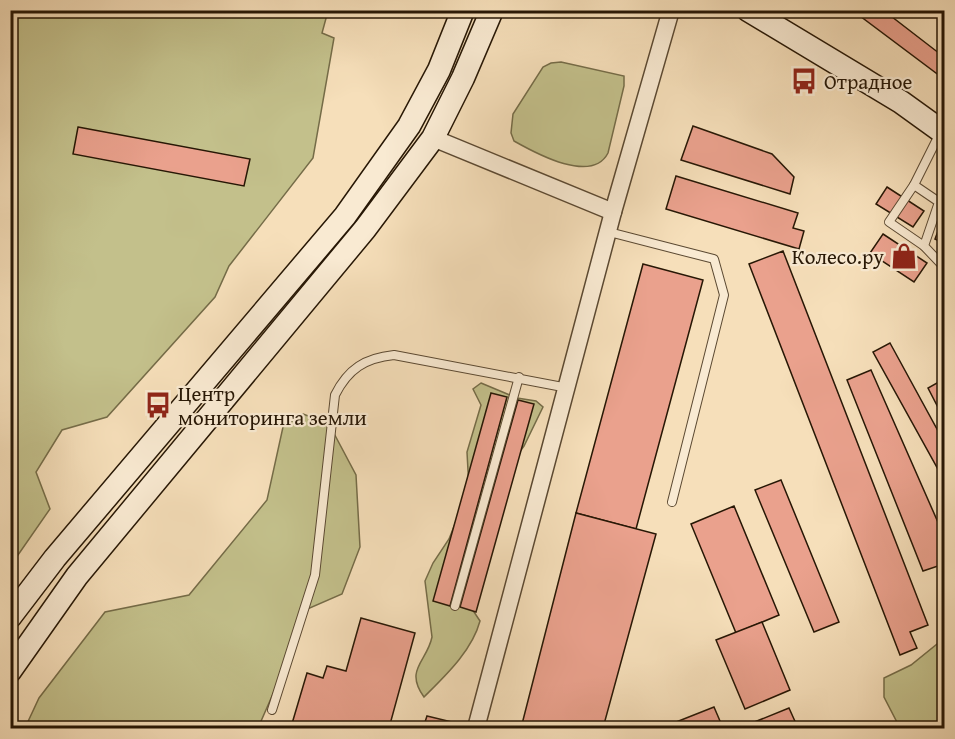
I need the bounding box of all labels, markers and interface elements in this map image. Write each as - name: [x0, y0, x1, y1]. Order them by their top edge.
- bus stop icon: Отрадное: [789, 66, 819, 96]
- place label: Отрадное: [824, 66, 913, 97]
- place label: Колесо.ру: [792, 241, 884, 272]
- shop icon: Колесо.ру: [889, 241, 919, 271]
- place label: Центр мониторинга земли: [178, 378, 367, 433]
- bus stop icon: Центр мониторинга земли: [143, 390, 173, 420]

